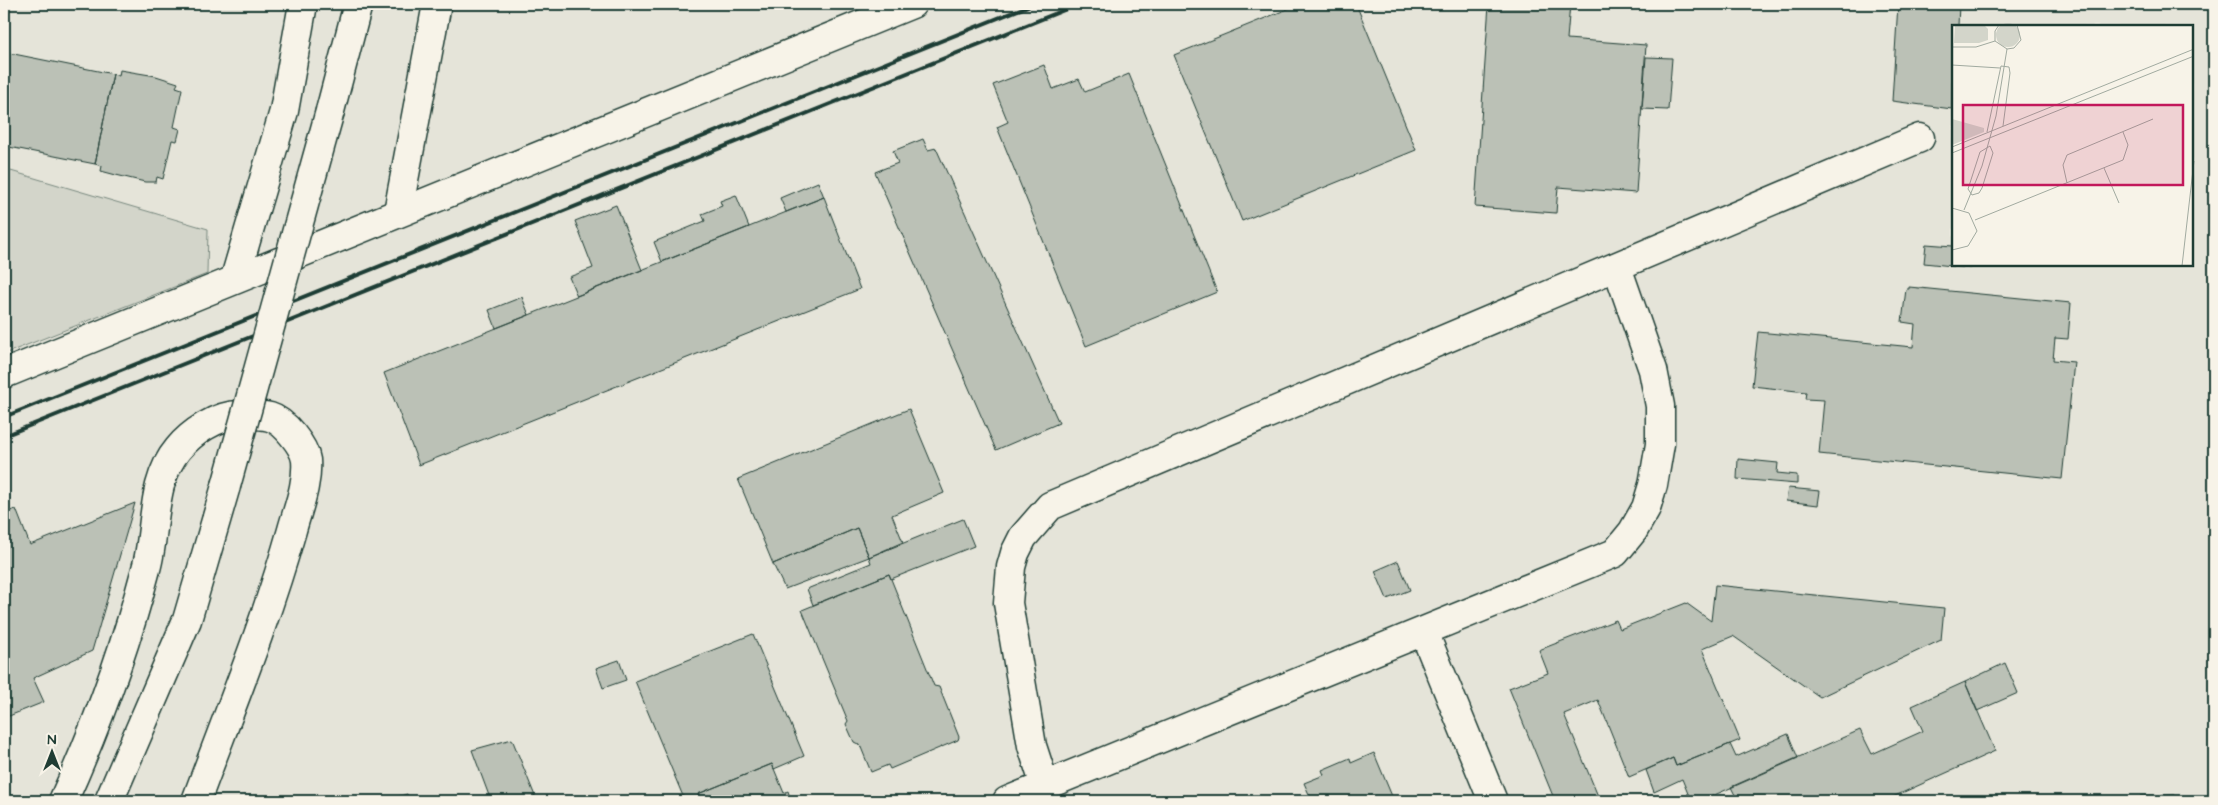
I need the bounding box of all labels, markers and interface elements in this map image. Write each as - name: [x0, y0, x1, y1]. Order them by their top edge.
- inset map: [1952, 25, 2193, 266]
- north arrow: [28, 728, 78, 778]
- text: N: [48, 730, 57, 750]

